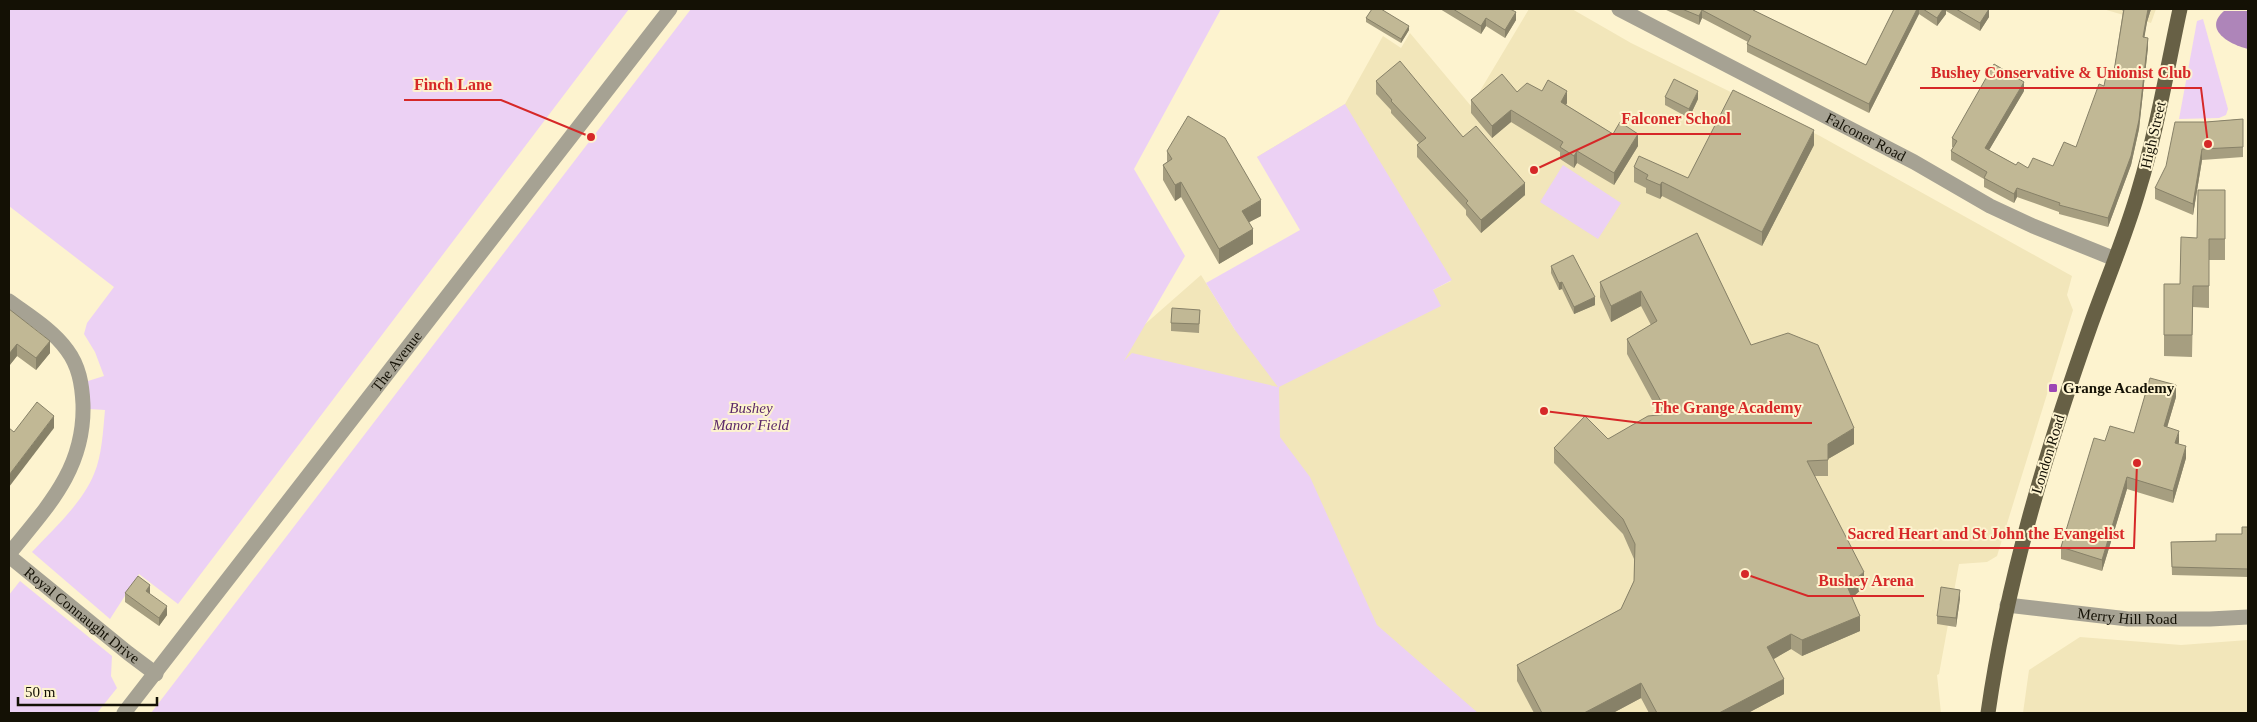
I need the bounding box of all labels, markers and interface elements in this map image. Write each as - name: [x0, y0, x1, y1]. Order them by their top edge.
- callout: Bushey Conservative & Unionist Club: [1920, 57, 2201, 88]
- text: Bushey Conservative & Unionist Club: [1931, 64, 2191, 82]
- callout: Finch Lane: [404, 69, 501, 100]
- text: Finch Lane: [414, 76, 492, 93]
- street label: High Street: [2137, 99, 2169, 170]
- callout: Falconer School: [1611, 103, 1741, 134]
- text: Falconer School: [1621, 110, 1731, 127]
- street label: Falconer Road: [1823, 110, 1909, 165]
- street label: The Avenue: [368, 328, 425, 395]
- place label: Grange Academy: [2063, 380, 2175, 396]
- marker: Grange Academy: [2047, 382, 2059, 394]
- callout: The Grange Academy: [1642, 392, 1812, 423]
- text: The Grange Academy: [1652, 399, 1802, 417]
- park label: Bushey Manor Field: [712, 400, 790, 433]
- street label: London Road: [2028, 412, 2068, 496]
- callout: Sacred Heart and St John the Evangelist: [1837, 517, 2134, 548]
- text: Sacred Heart and St John the Evangelist: [1847, 525, 2125, 543]
- street label: Royal Connaught Drive: [21, 564, 143, 667]
- callout: Bushey Arena: [1808, 565, 1924, 596]
- text: Bushey Arena: [1818, 572, 1914, 590]
- street label: Merry Hill Road: [2077, 605, 2178, 627]
- scale bar: [18, 674, 156, 706]
- text: 50 m: [25, 684, 56, 700]

